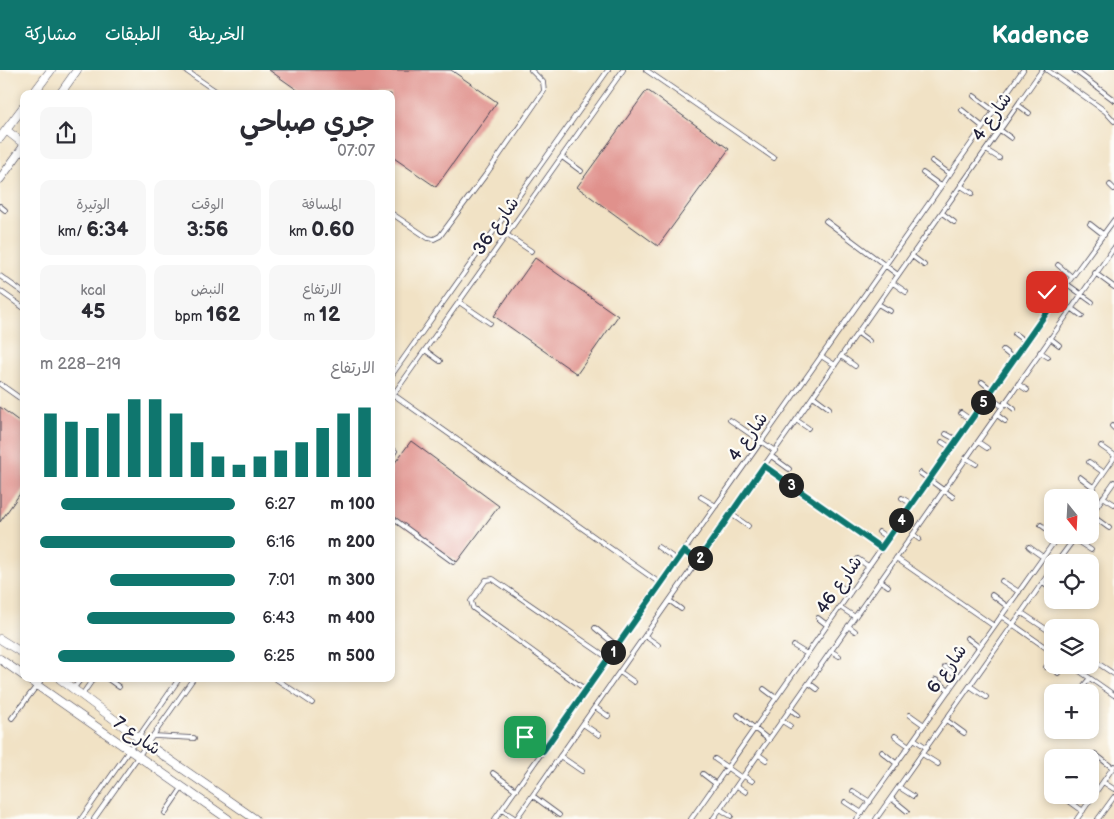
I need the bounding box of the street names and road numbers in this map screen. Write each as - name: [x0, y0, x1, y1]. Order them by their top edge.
- street label: شارع 4: [968, 89, 1017, 146]
- street label: شارع 36: [469, 193, 524, 260]
- street label: شارع 4: [724, 409, 773, 466]
- street label: شارع 46: [812, 552, 867, 619]
- street label: شارع 6: [923, 641, 972, 698]
- street label: شارع 7: [109, 712, 165, 761]

